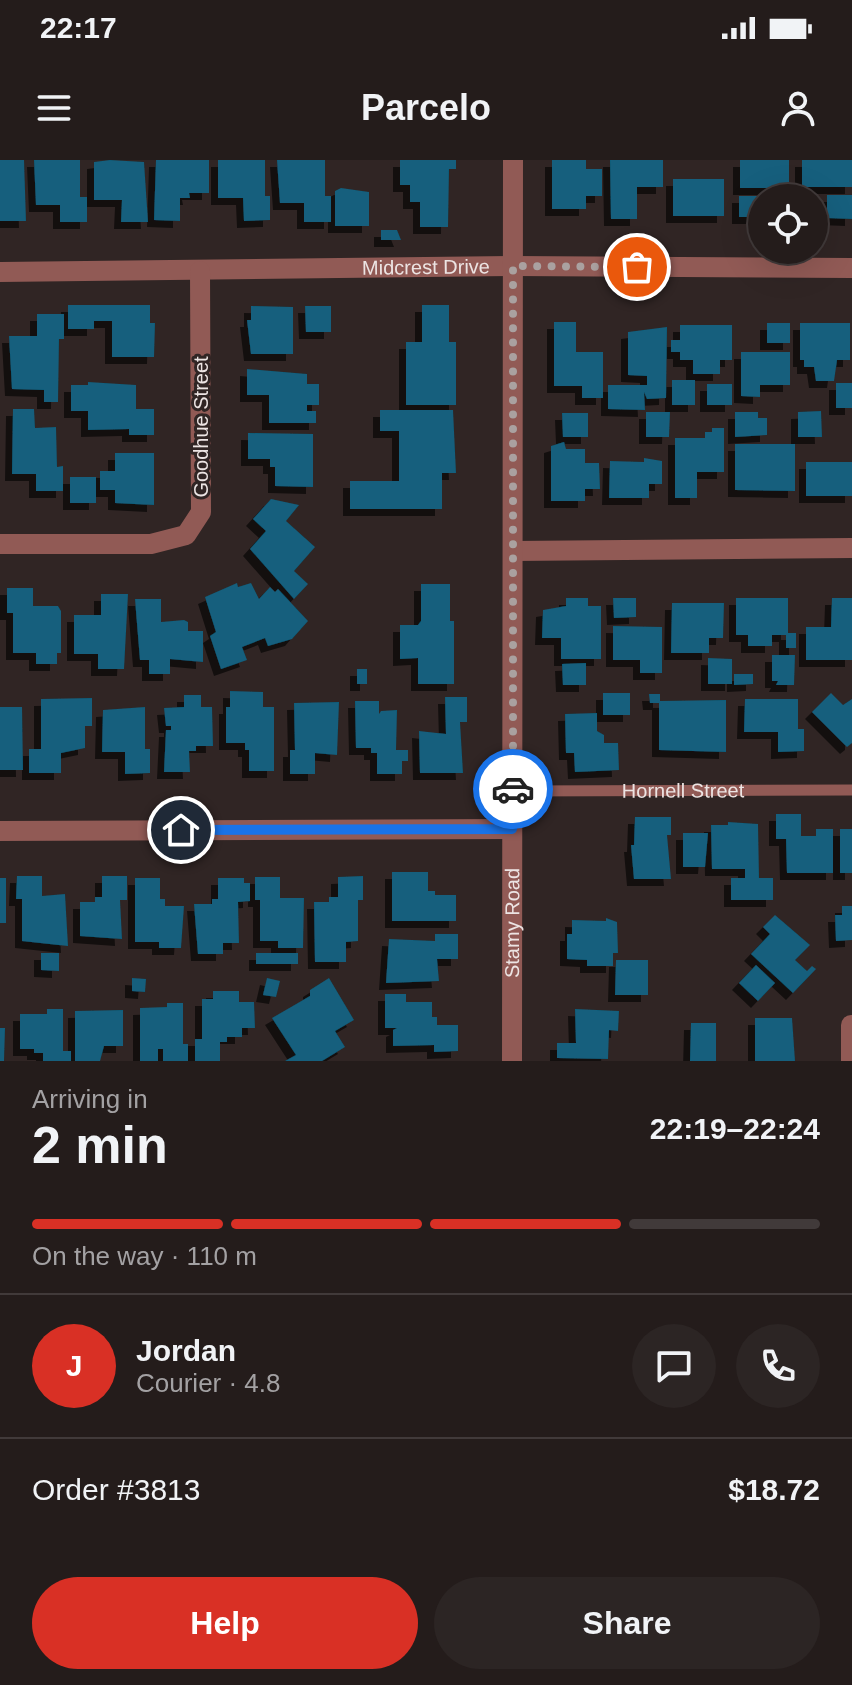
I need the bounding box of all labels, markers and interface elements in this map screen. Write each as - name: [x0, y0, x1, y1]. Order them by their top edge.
- text: 22:17: [40, 11, 117, 44]
- icon: menu: [32, 86, 76, 130]
- icon: person: [776, 86, 820, 130]
- text: Parcelo: [361, 87, 491, 128]
- map controls: [748, 184, 828, 264]
- button: locate: [748, 184, 828, 264]
- pin: [603, 233, 671, 301]
- icon: bag: [615, 245, 659, 289]
- street label: Midcrest Drive: [362, 255, 490, 279]
- street label: Goodhue Street: [190, 356, 212, 498]
- courier: [473, 749, 553, 829]
- icon: car: [491, 767, 535, 811]
- street label: Hornell Street: [622, 779, 745, 802]
- pin: [147, 796, 215, 864]
- icon: home: [159, 808, 203, 852]
- street label: Stamy Road: [501, 868, 523, 978]
- text: Arriving in: [32, 1084, 148, 1114]
- text: 22:19–22:24: [650, 1112, 820, 1145]
- text: 2 min: [32, 1116, 168, 1174]
- text: On the way · 110 m: [32, 1241, 257, 1271]
- button: chat: [632, 1324, 716, 1408]
- button: phone: [736, 1324, 820, 1408]
- text: Jordan: [136, 1334, 236, 1367]
- text: J: [66, 1349, 82, 1382]
- text: Courier · 4.8: [136, 1368, 281, 1398]
- text: Order #3813: [32, 1473, 200, 1506]
- text: $18.72: [728, 1473, 820, 1506]
- button: Help: [32, 1577, 418, 1669]
- button: Share: [434, 1577, 820, 1669]

